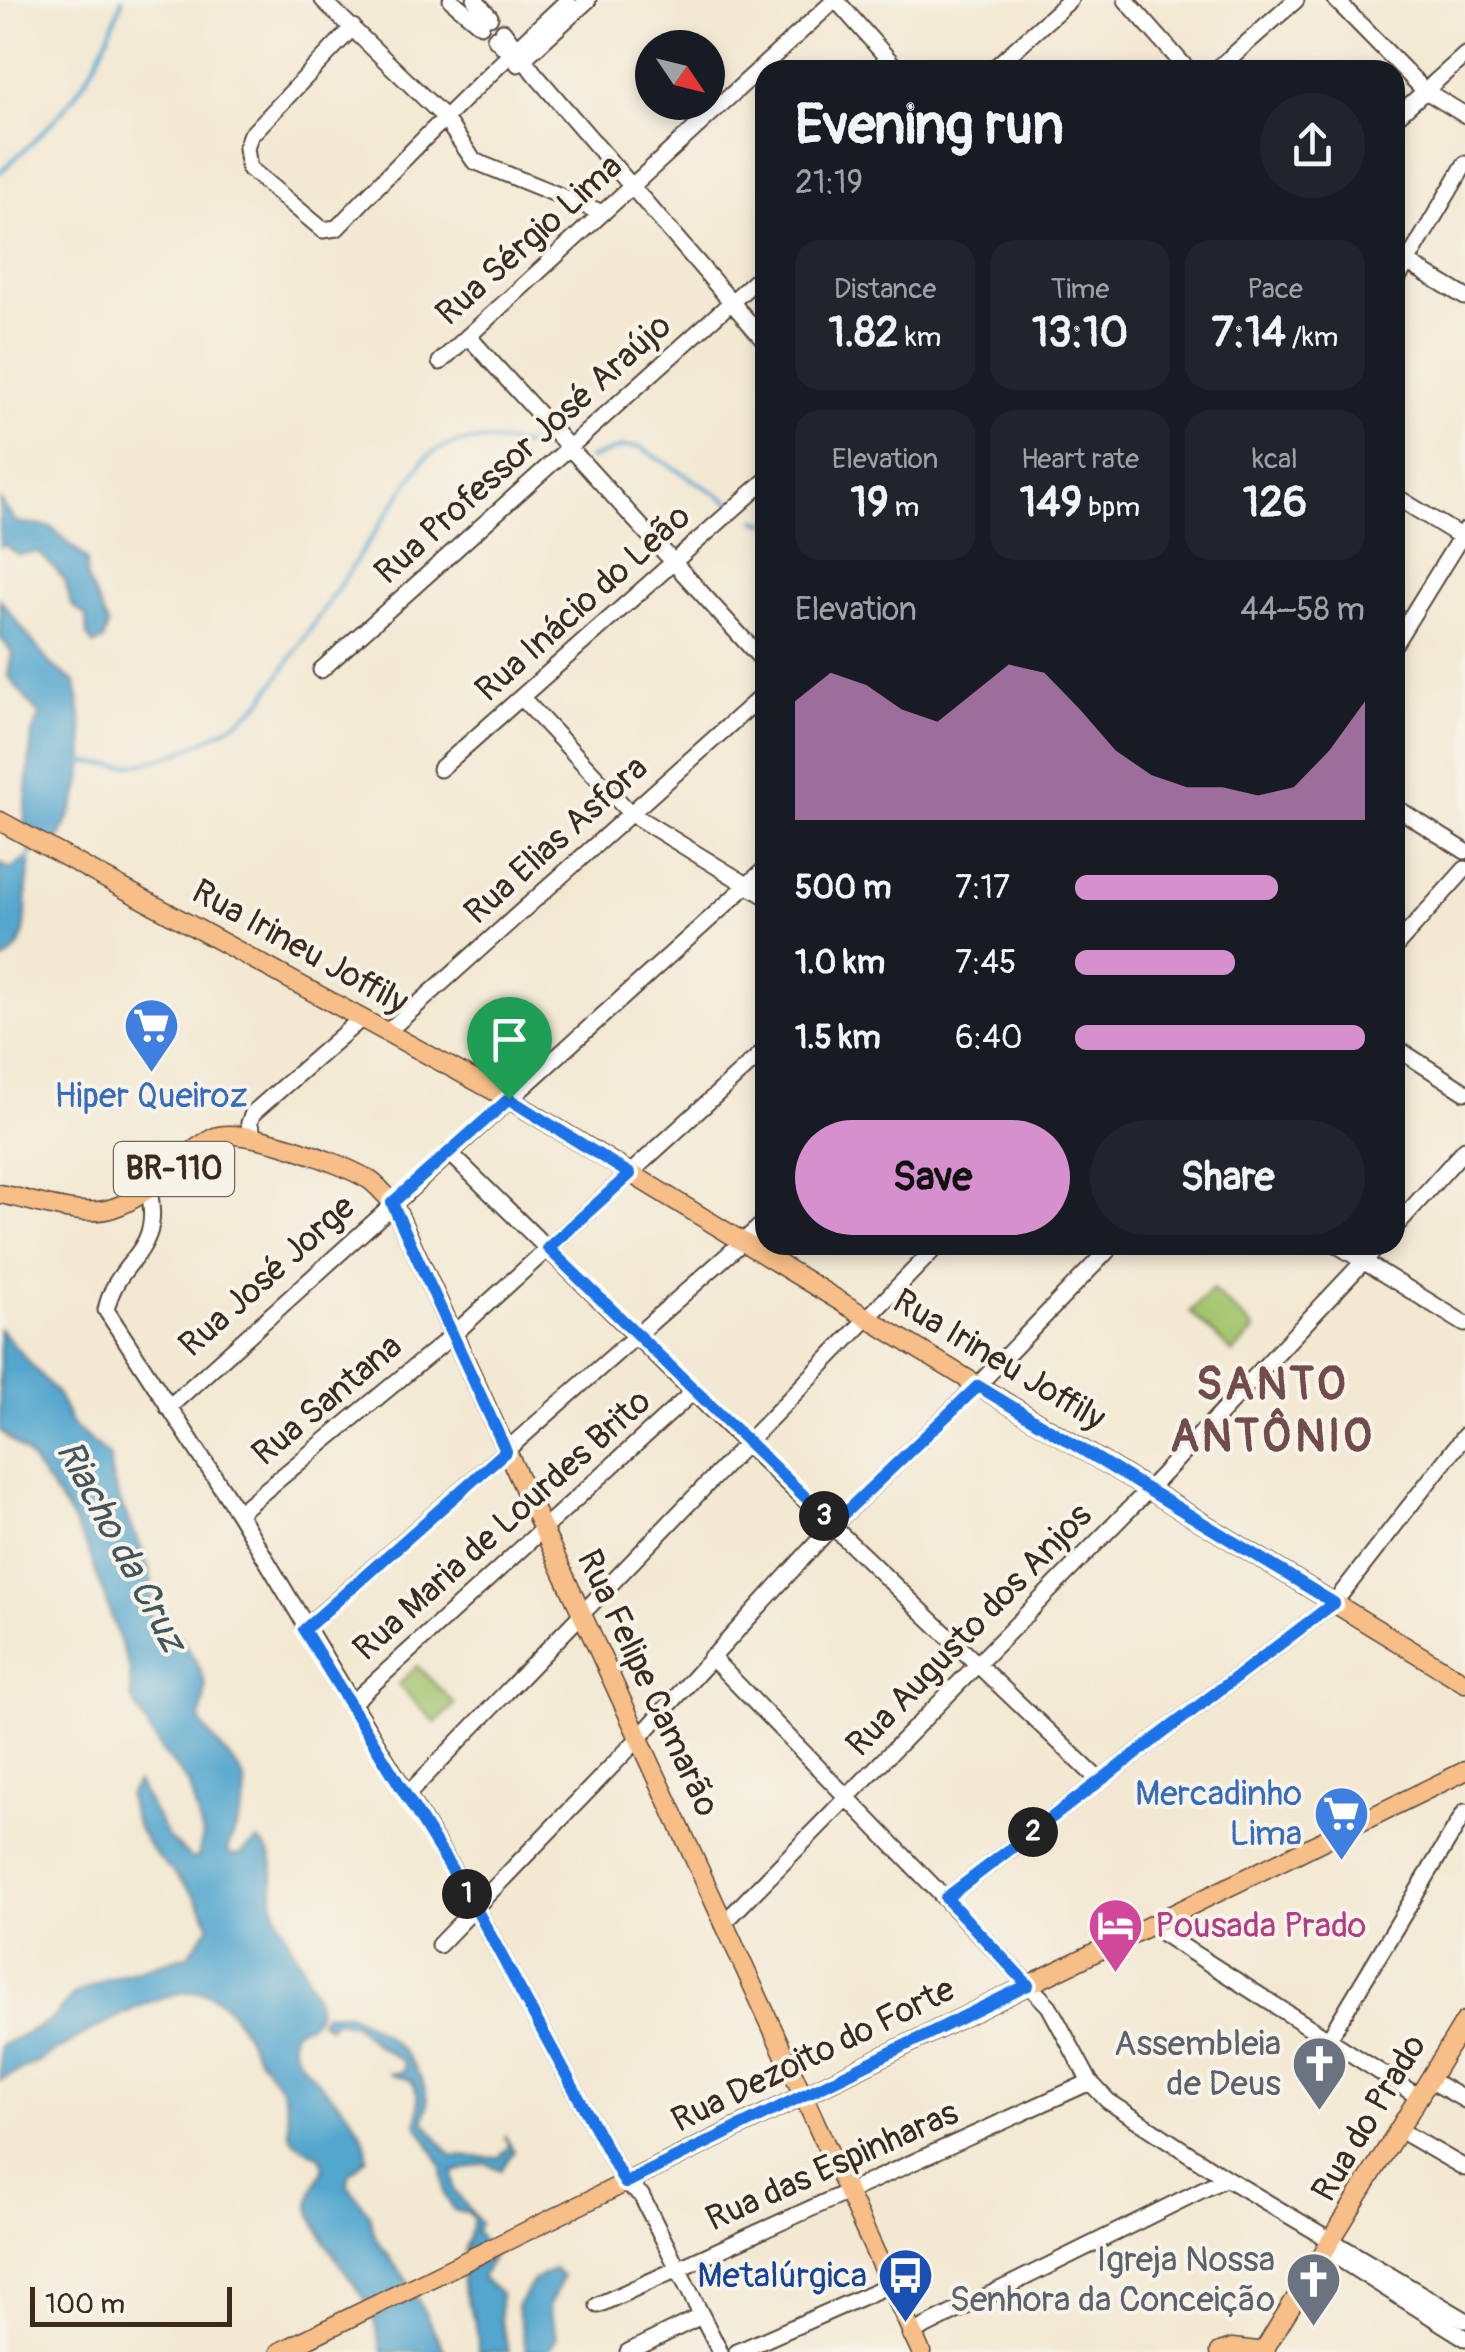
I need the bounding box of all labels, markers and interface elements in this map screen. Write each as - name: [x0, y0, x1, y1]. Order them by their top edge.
- north arrow: [635, 30, 725, 120]
- map controls: [635, 30, 725, 120]
- text: Evening run: [795, 91, 1064, 160]
- button: share: [1260, 93, 1365, 198]
- street label: Rua Sérgio Lima: [427, 145, 631, 335]
- text: 21:19: [795, 163, 863, 203]
- text: Distance: [834, 272, 936, 307]
- text: Time: [1051, 272, 1109, 307]
- text: Pace: [1247, 272, 1303, 307]
- street label: Rua Professor José Araújo: [365, 304, 681, 594]
- text: 1.82: [829, 307, 899, 359]
- text: 13:10: [1032, 307, 1128, 359]
- text: 7:14: [1212, 307, 1286, 359]
- text: km: [899, 320, 941, 355]
- text: /km: [1286, 320, 1338, 355]
- text: Elevation: [832, 442, 938, 477]
- text: Heart rate: [1021, 442, 1139, 477]
- text: kcal: [1252, 442, 1298, 477]
- text: 19: [850, 477, 889, 529]
- text: 149: [1020, 477, 1082, 529]
- text: 126: [1243, 477, 1307, 529]
- text: m: [889, 490, 920, 525]
- text: bpm: [1082, 490, 1140, 525]
- street label: Rua Inácio do Leão: [466, 495, 700, 711]
- text: Elevation: [795, 590, 917, 630]
- text: 44–58 m: [1240, 590, 1365, 630]
- street label: Rua Elias Asfora: [455, 746, 657, 934]
- text: 500 m: [795, 868, 891, 908]
- text: 7:17: [955, 868, 1010, 908]
- street label: Rua Irineu Joffily: [184, 870, 416, 1024]
- text: 1.0 km: [795, 943, 885, 983]
- text: 7:45: [955, 943, 1016, 983]
- supermarket icon: Hiper Queiroz: [121, 995, 181, 1074]
- pin: [467, 997, 552, 1100]
- icon: arrive: [482, 1012, 537, 1067]
- text: 1.5 km: [795, 1018, 881, 1058]
- text: 6:40: [955, 1018, 1023, 1058]
- place label: Hiper Queiroz: [54, 1074, 248, 1118]
- button: Save: [795, 1120, 1070, 1235]
- button: Share: [1090, 1120, 1365, 1235]
- road number: BR-110: [114, 1142, 234, 1196]
- street label: Rua José Jorge: [170, 1185, 364, 1367]
- street label: Rua Irineu Joffily: [885, 1279, 1113, 1441]
- street label: Rua Santana: [243, 1325, 411, 1475]
- district label: SANTO ANTÔNIO: [1170, 1357, 1374, 1465]
- street label: Rua Maria de Lourdes Brito: [344, 1380, 660, 1670]
- water label: Riacho da Cruz: [45, 1432, 199, 1664]
- pin: 3: [799, 1491, 849, 1541]
- street label: Rua Augusto dos Anjos: [837, 1494, 1102, 1766]
- text: 3: [816, 1498, 832, 1533]
- street label: Rua Felipe Camarão: [567, 1543, 729, 1823]
- place label: Mercadinho Lima: [1135, 1772, 1302, 1856]
- supermarket icon: Mercadinho Lima: [1311, 1784, 1371, 1863]
- pin: 2: [1008, 1807, 1058, 1857]
- text: 2: [1025, 1814, 1041, 1849]
- pin: 1: [442, 1869, 492, 1919]
- text: 1: [462, 1876, 472, 1911]
- hotel icon: Pousada Prado: [1086, 1896, 1146, 1975]
- place label: Pousada Prado: [1155, 1904, 1366, 1948]
- street label: Rua Dezoito do Forte: [664, 1967, 962, 2143]
- place label: Assembleia de Deus: [1114, 2022, 1281, 2106]
- street label: Rua do Prado: [1302, 2026, 1436, 2210]
- church icon: Assembleia de Deus: [1290, 2034, 1350, 2113]
- street label: Rua das Espinharas: [699, 2091, 965, 2241]
- place label: Igreja Nossa Senhora da Conceição: [950, 2238, 1275, 2322]
- bus stop icon: Metalúrgica: [876, 2246, 936, 2325]
- church icon: Igreja Nossa Senhora da Conceição: [1284, 2250, 1344, 2329]
- place label: Metalúrgica: [697, 2254, 867, 2298]
- scale bar: [30, 2282, 232, 2326]
- text: 100 m: [45, 2287, 125, 2322]

